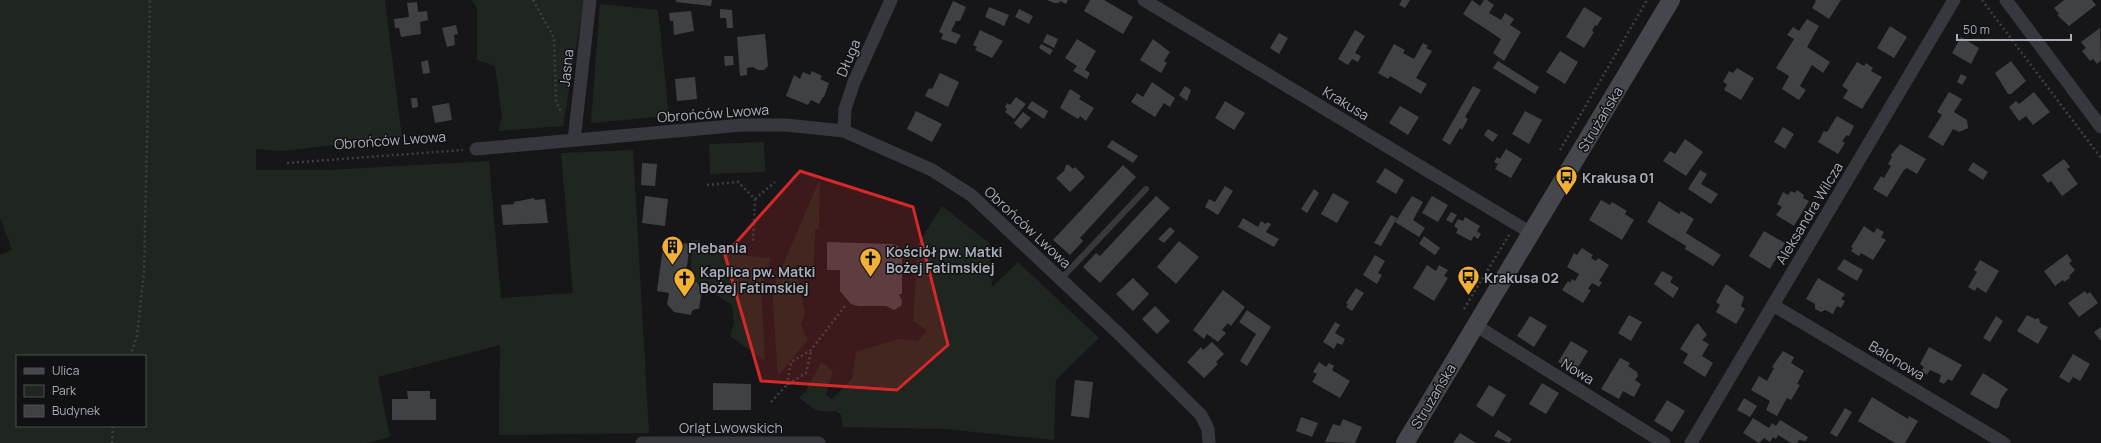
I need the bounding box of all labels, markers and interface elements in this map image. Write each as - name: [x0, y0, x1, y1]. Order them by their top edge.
- scale bar: [1957, 16, 2071, 42]
- text: 50 m: [1963, 21, 1990, 38]
- street label: Długa: [832, 36, 864, 80]
- street label: Jasna: [555, 48, 577, 88]
- street label: Krakusa: [1319, 82, 1373, 124]
- street label: Strużańska: [1573, 83, 1627, 155]
- street label: Obrońców Lwowa: [656, 100, 770, 126]
- street label: Obrońców Lwowa: [333, 127, 447, 153]
- street label: Aleksandra Wilcza: [1771, 158, 1847, 268]
- bus stop icon: Krakusa 01: [1553, 164, 1579, 197]
- place label: Krakusa 01: [1582, 168, 1655, 187]
- street label: Obrońców Lwowa: [980, 182, 1076, 272]
- building icon: Plebania: [660, 234, 686, 267]
- place label: Plebania: [688, 238, 747, 257]
- place label: Kościół pw. Matki Bożej Fatimskiej: [886, 242, 1002, 277]
- church icon: Kościół pw. Matki Bożej Fatimskiej: [858, 246, 884, 279]
- place label: Kaplica pw. Matki Bożej Fatimskiej: [700, 262, 815, 297]
- bus stop icon: Krakusa 02: [1456, 264, 1482, 297]
- church icon: Kaplica pw. Matki Bożej Fatimskiej: [671, 266, 697, 299]
- place label: Krakusa 02: [1484, 268, 1559, 287]
- street label: Balonowa: [1865, 336, 1929, 384]
- street label: Nowa: [1558, 353, 1598, 389]
- legend: [16, 355, 146, 427]
- street label: Strużańska: [1406, 360, 1460, 432]
- text: Ulica: [52, 362, 79, 379]
- text: Park: [52, 382, 77, 399]
- text: Budynek: [52, 402, 101, 419]
- street label: Orląt Lwowskich: [679, 418, 783, 437]

